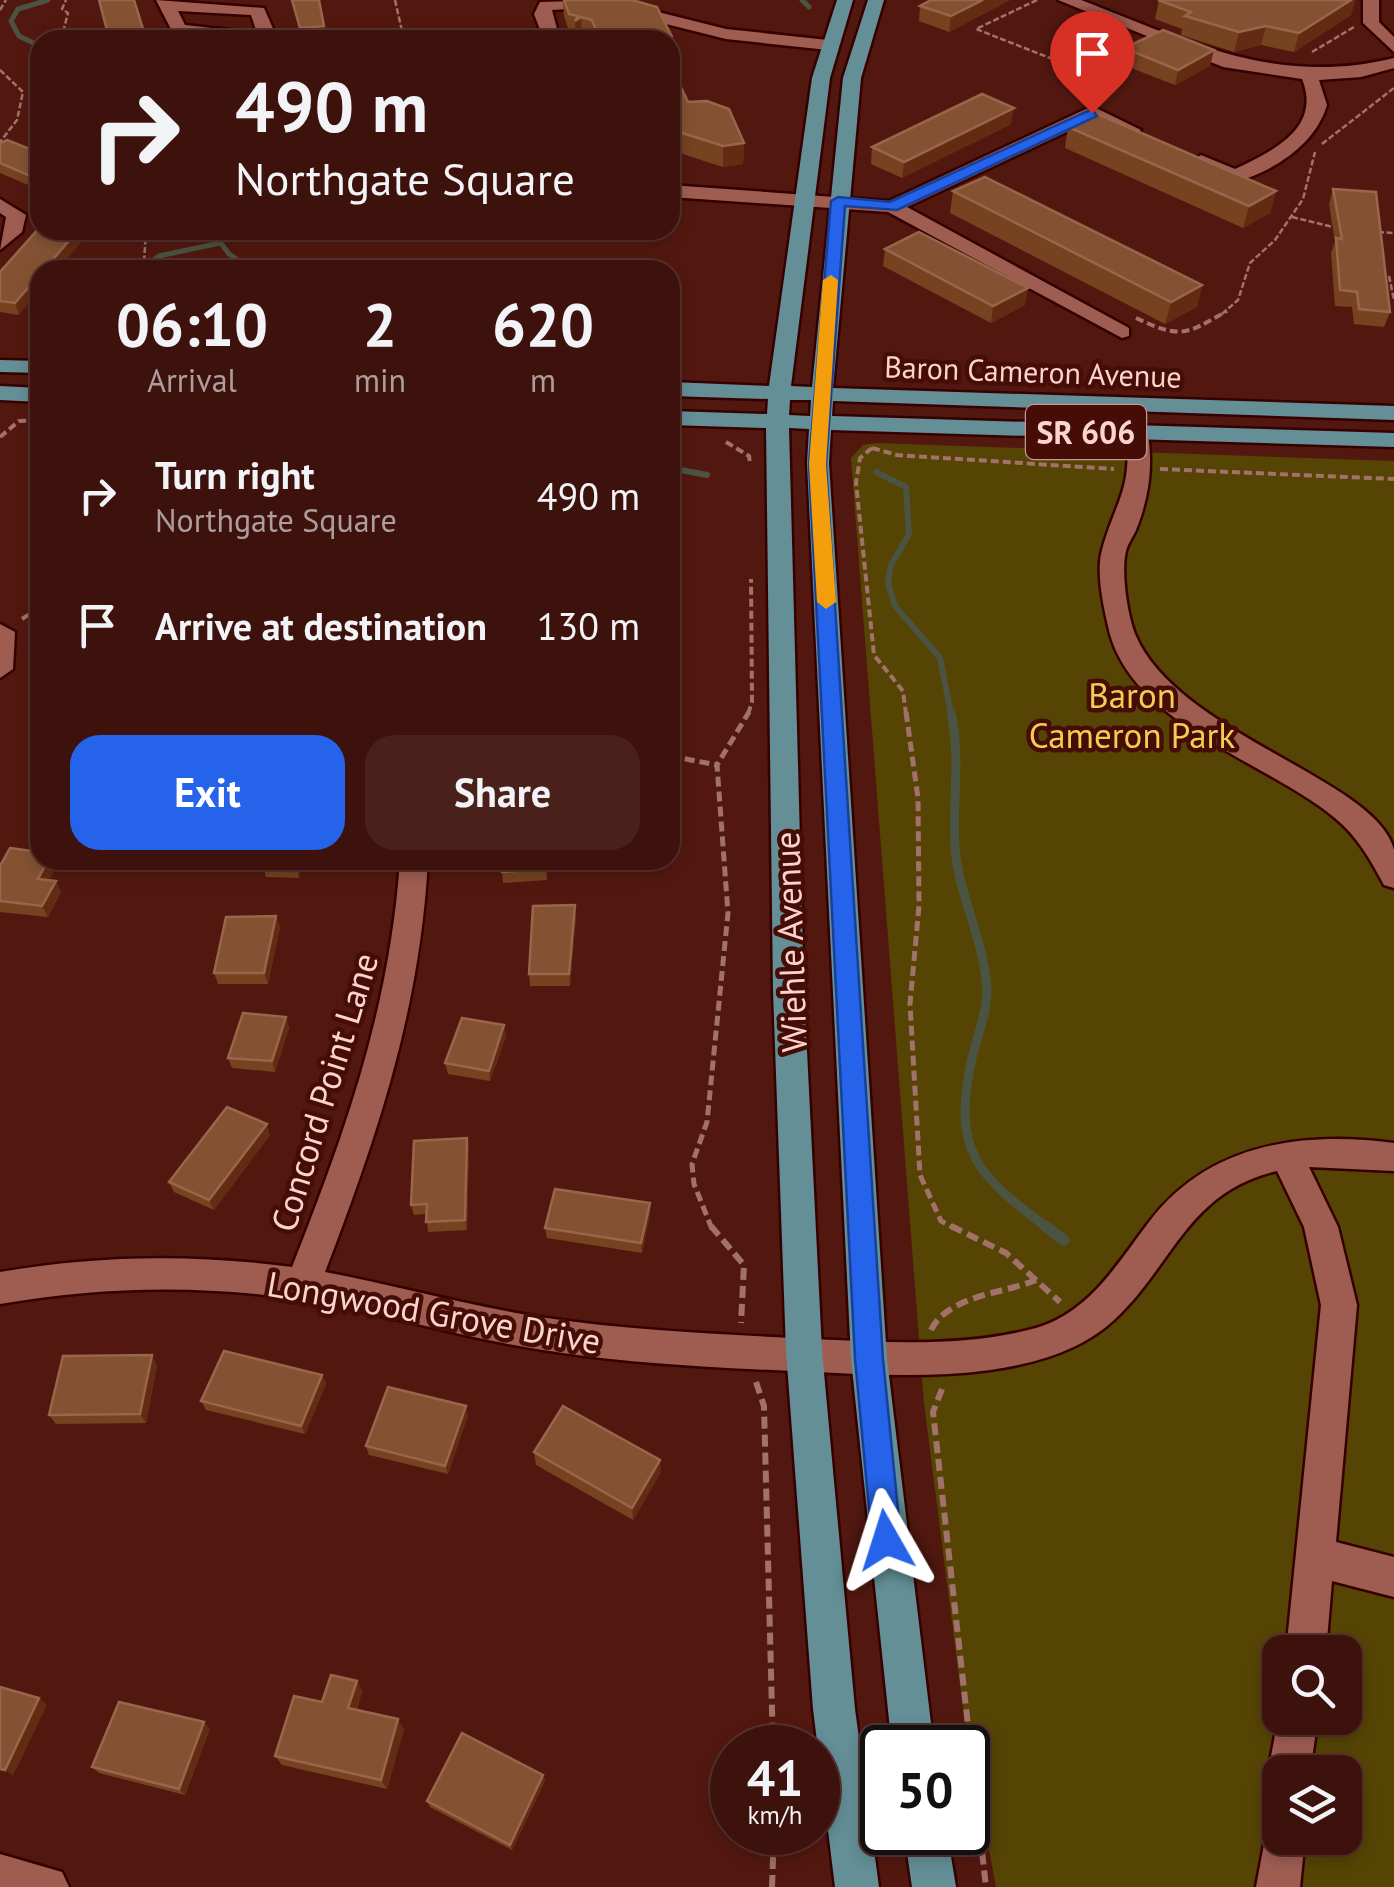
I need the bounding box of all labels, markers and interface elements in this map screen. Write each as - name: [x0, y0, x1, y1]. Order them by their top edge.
- pin: [1050, 11, 1135, 114]
- icon: arrive: [1065, 26, 1120, 81]
- text: 490 m: [235, 61, 428, 151]
- icon: right: [70, 70, 200, 200]
- text: Northgate Square: [235, 149, 575, 207]
- text: 06:10: [116, 285, 268, 363]
- text: 2: [363, 285, 397, 363]
- text: 620: [492, 285, 594, 363]
- street label: Baron Cameron Avenue: [884, 346, 1182, 396]
- text: Arrival: [147, 359, 237, 401]
- text: min: [354, 359, 406, 401]
- text: m: [530, 359, 556, 401]
- road number: SR 606: [1026, 405, 1146, 459]
- text: Turn right: [155, 450, 315, 499]
- icon: right: [70, 468, 125, 523]
- text: 490 m: [537, 471, 640, 520]
- text: Northgate Square: [155, 499, 397, 541]
- icon: arrive: [70, 598, 125, 653]
- text: Arrive at destination: [155, 601, 487, 650]
- text: 130 m: [537, 601, 640, 650]
- park label: Baron Cameron Park: [1029, 672, 1235, 758]
- button: Exit: [70, 735, 345, 850]
- button: Share: [365, 735, 640, 850]
- street label: Wiehle Avenue: [763, 831, 817, 1053]
- street label: Concord Point Lane: [260, 947, 388, 1237]
- street label: Longwood Grove Drive: [264, 1260, 604, 1364]
- position arrow: [834, 1488, 938, 1592]
- map controls: [1262, 1635, 1362, 1855]
- button: search: [1262, 1635, 1362, 1735]
- speed limit sign: 50: [860, 1725, 990, 1855]
- text: 41: [747, 1745, 803, 1810]
- button: layers: [1262, 1755, 1362, 1855]
- text: km/h: [748, 1799, 802, 1831]

